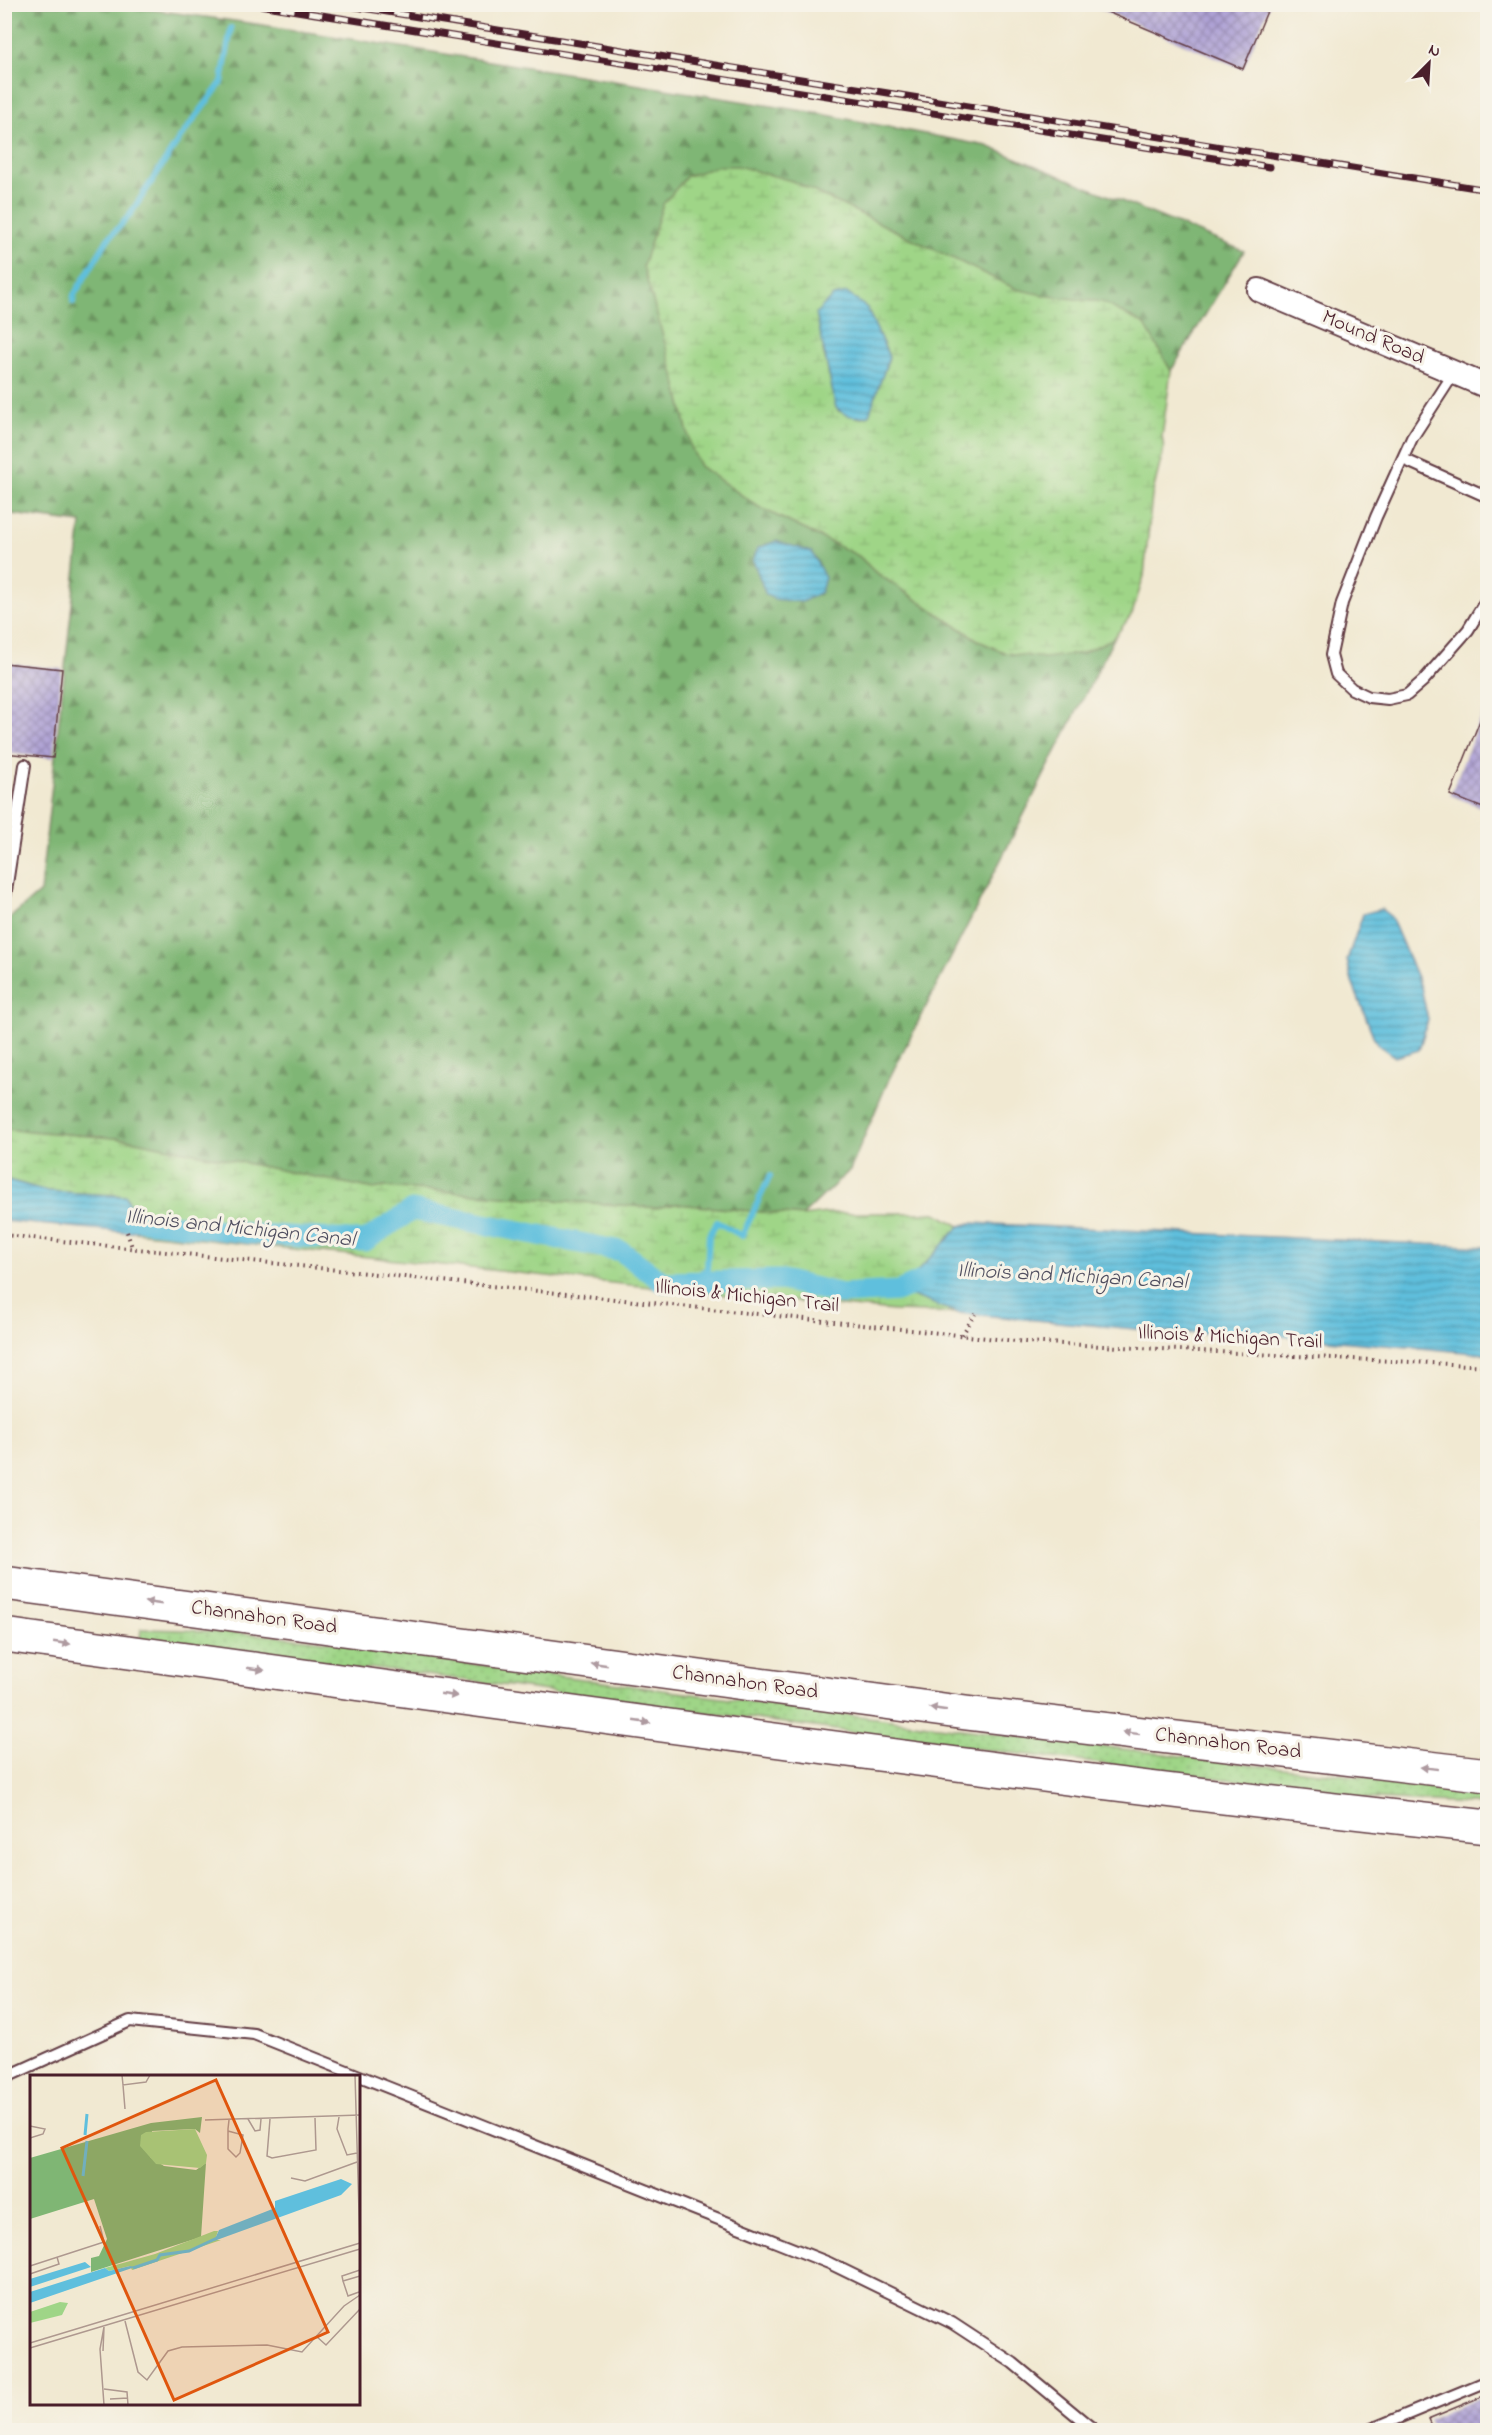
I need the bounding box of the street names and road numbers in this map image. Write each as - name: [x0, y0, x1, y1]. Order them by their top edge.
- street label: Mound Road: [1317, 303, 1429, 373]
- street label: Illinois & Michigan Trail: [653, 1272, 840, 1324]
- street label: Illinois & Michigan Trail: [1137, 1318, 1323, 1360]
- street label: Channahon Road: [189, 1593, 339, 1643]
- street label: Channahon Road: [670, 1658, 820, 1708]
- street label: Channahon Road: [1153, 1720, 1303, 1768]

